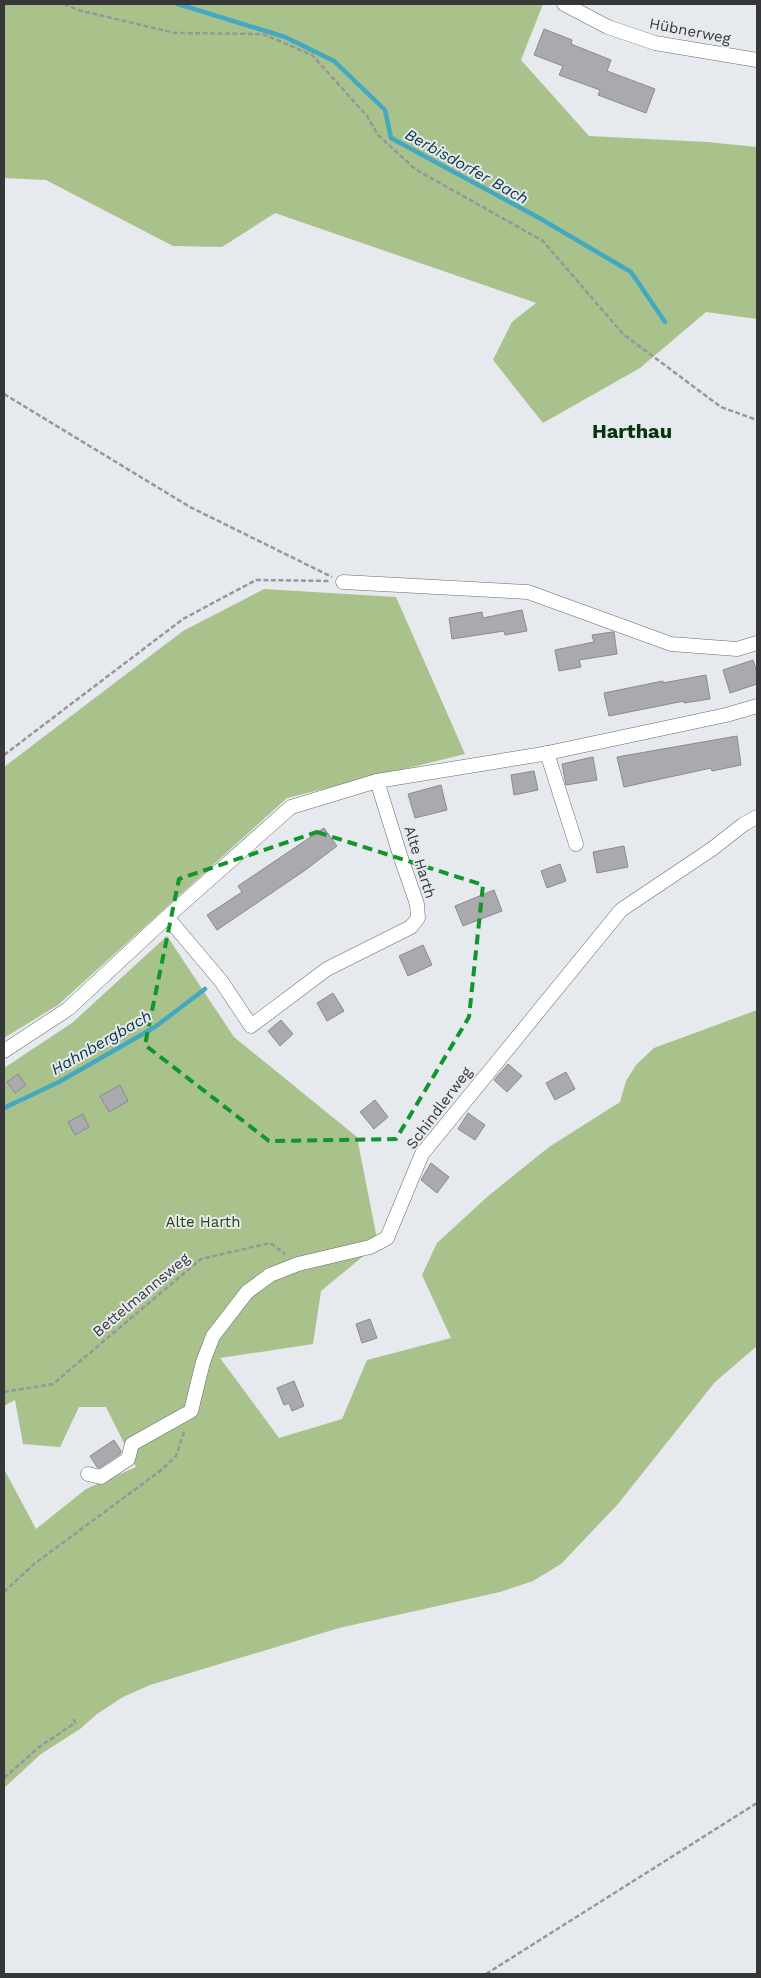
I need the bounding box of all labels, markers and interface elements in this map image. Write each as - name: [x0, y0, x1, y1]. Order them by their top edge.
- street label: Hübnerweg: [648, 14, 732, 48]
- water label: Berbisdorfer Bach: [402, 125, 532, 208]
- district label: Harthau: [592, 419, 672, 443]
- street label: Alte Harth: [400, 824, 440, 900]
- water label: Hahnbergbach: [48, 1006, 155, 1079]
- street label: Schindlerweg: [402, 1063, 476, 1153]
- park label: Alte Harth: [166, 1213, 240, 1231]
- street label: Bettelmannsweg: [89, 1249, 193, 1341]

